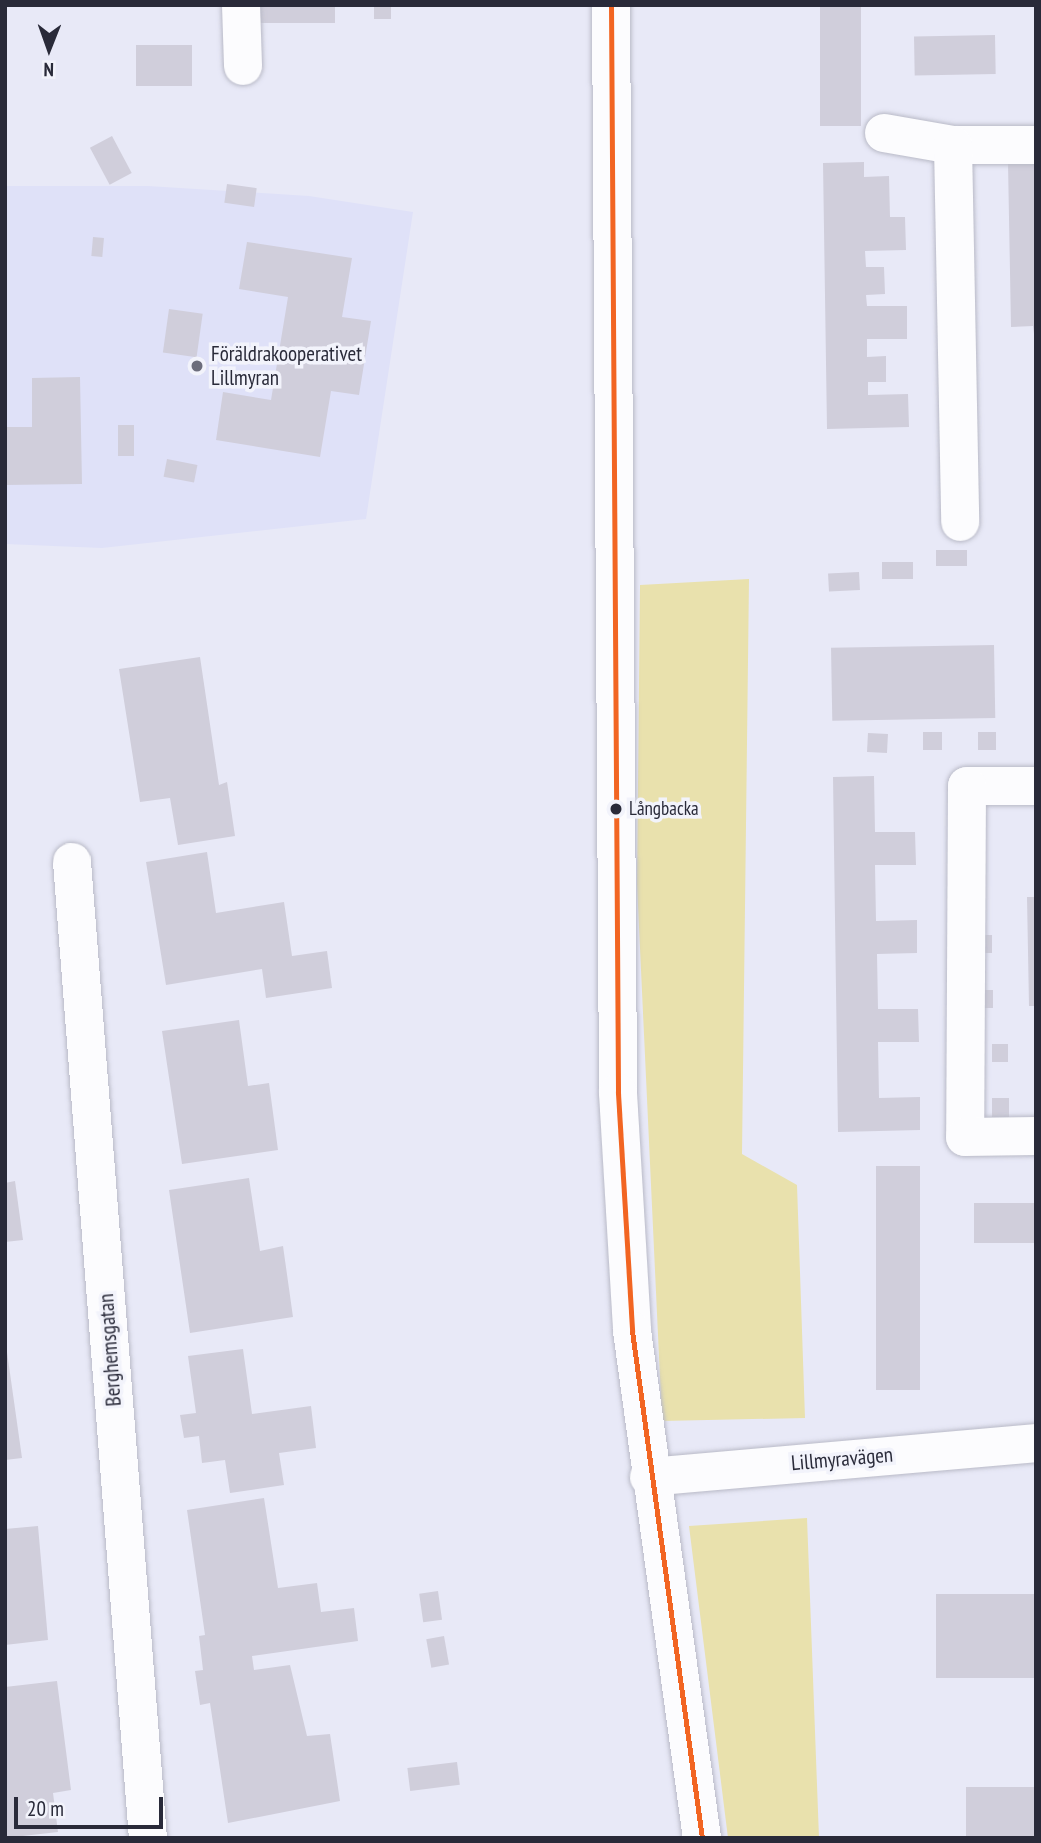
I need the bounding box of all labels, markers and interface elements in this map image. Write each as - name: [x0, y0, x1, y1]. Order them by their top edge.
- north arrow: [14, 14, 84, 84]
- text: N: [43, 58, 54, 82]
- place label: Föräldrakooperativet Lillmyran: [211, 341, 362, 391]
- marker: Föräldrakooperativet Lillmyran: [189, 358, 205, 374]
- place label: Långbacka: [629, 798, 699, 820]
- marker: Långbacka: [609, 802, 623, 816]
- street label: Berghemsgatan: [93, 1293, 127, 1407]
- street label: Lillmyravägen: [790, 1442, 894, 1476]
- scale bar: [18, 1784, 166, 1828]
- text: 20 m: [27, 1795, 64, 1822]

